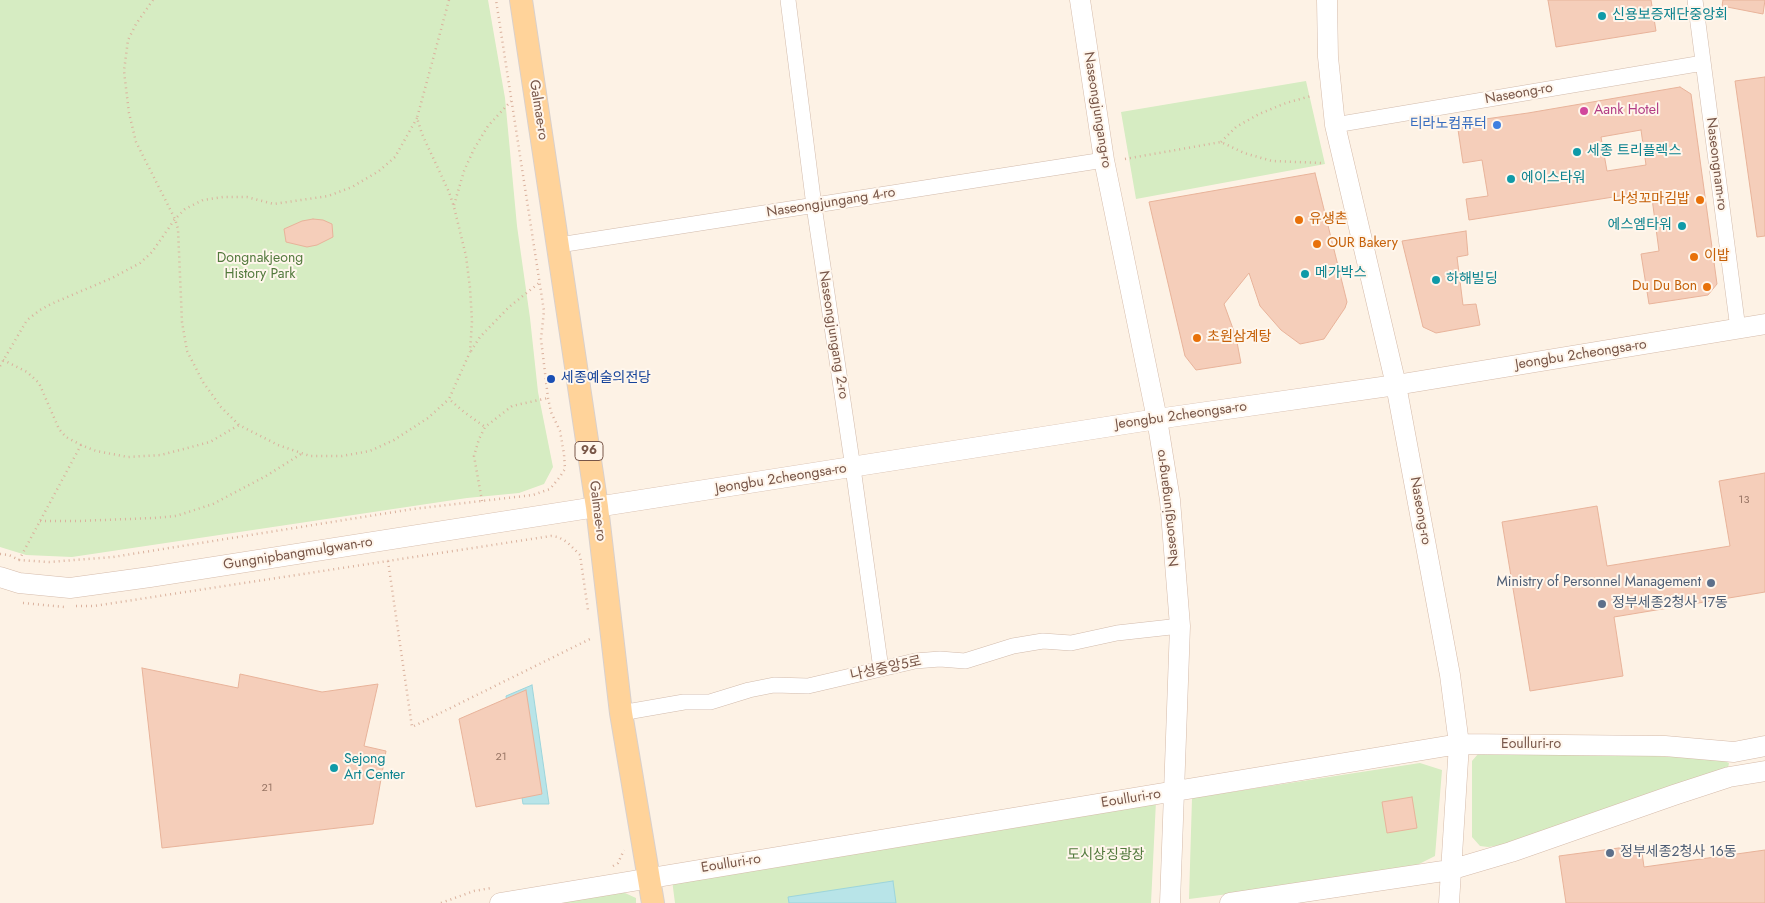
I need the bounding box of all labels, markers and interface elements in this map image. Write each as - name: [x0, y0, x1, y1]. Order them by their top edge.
- place label: 신용보증재단중앙회: [1612, 8, 1728, 24]
- marker: 신용보증재단중앙회: [1596, 10, 1608, 22]
- street label: Naseongjungang-ro: [1079, 51, 1115, 169]
- street label: Galmae-ro: [525, 79, 551, 141]
- street label: Naseong-ro: [1484, 80, 1554, 108]
- place label: Aank Hotel: [1594, 103, 1659, 119]
- marker: Aank Hotel: [1578, 105, 1590, 117]
- place label: 티라노컴퓨터: [1410, 117, 1487, 133]
- street label: Naseongnam-ro: [1702, 117, 1730, 211]
- marker: 티라노컴퓨터: [1491, 119, 1503, 131]
- place label: 세종 트리플렉스: [1587, 144, 1681, 160]
- marker: 세종 트리플렉스: [1571, 146, 1583, 158]
- place label: 에이스타워: [1521, 171, 1585, 187]
- marker: 에이스타워: [1505, 173, 1517, 185]
- street label: Naseongjungang 4-ro: [765, 185, 897, 221]
- place label: 나성꼬마김밥: [1613, 192, 1690, 208]
- marker: 나성꼬마김밥: [1694, 194, 1706, 206]
- place label: 유생촌: [1309, 212, 1348, 228]
- marker: 유생촌: [1293, 214, 1305, 226]
- place label: 에스엠타워: [1608, 218, 1672, 234]
- marker: 에스엠타워: [1676, 220, 1688, 232]
- place label: OUR Bakery: [1327, 236, 1398, 252]
- marker: OUR Bakery: [1311, 238, 1323, 250]
- place label: 이밥: [1704, 249, 1730, 265]
- park label: Dongnakjeong History Park: [217, 251, 303, 284]
- marker: 이밥: [1688, 251, 1700, 263]
- place label: 메가박스: [1315, 266, 1367, 282]
- marker: 메가박스: [1299, 268, 1311, 280]
- street label: Naseongjungang 2-ro: [815, 270, 851, 400]
- place label: 하해빌딩: [1446, 272, 1498, 288]
- marker: 하해빌딩: [1430, 274, 1442, 286]
- place label: Du Du Bon: [1632, 279, 1697, 295]
- marker: Du Du Bon: [1701, 281, 1713, 293]
- place label: 초원삼계탕: [1207, 330, 1271, 346]
- marker: 초원삼계탕: [1191, 332, 1203, 344]
- street label: Jeongbu 2cheongsa-ro: [1514, 336, 1648, 374]
- place label: 세종예술의전당: [561, 371, 651, 387]
- marker: 세종예술의전당: [545, 373, 557, 385]
- street label: Jeongbu 2cheongsa-ro: [1114, 398, 1248, 434]
- road number: 96: [575, 442, 603, 461]
- street label: Naseongjungang-ro: [1152, 449, 1184, 567]
- street label: Jeongbu 2cheongsa-ro: [714, 460, 848, 498]
- street label: Naseong-ro: [1406, 476, 1434, 546]
- street label: Galmae-ro: [585, 480, 609, 542]
- house number: 13: [1739, 493, 1749, 507]
- street label: Gungnipbangmulgwan-ro: [222, 534, 374, 574]
- place label: Ministry of Personnel Management: [1497, 575, 1701, 591]
- marker: Ministry of Personnel Management: [1705, 577, 1717, 589]
- place label: 정부세종2청사 17동: [1612, 596, 1728, 612]
- marker: 정부세종2청사 17동: [1596, 598, 1608, 610]
- street label: 나성중앙5로: [849, 653, 923, 685]
- street label: Eoulluri-ro: [1501, 737, 1561, 753]
- house number: 21: [495, 750, 507, 764]
- place label: Sejong Art Center: [344, 752, 405, 784]
- marker: Sejong Art Center: [328, 762, 340, 774]
- house number: 21: [261, 781, 273, 795]
- street label: Eoulluri-ro: [1100, 786, 1162, 812]
- place label: 정부세종2청사 16동: [1620, 845, 1737, 861]
- marker: 정부세종2청사 16동: [1604, 847, 1616, 859]
- park label: 도시상징광장: [1067, 848, 1145, 864]
- street label: Eoulluri-ro: [700, 851, 762, 877]

